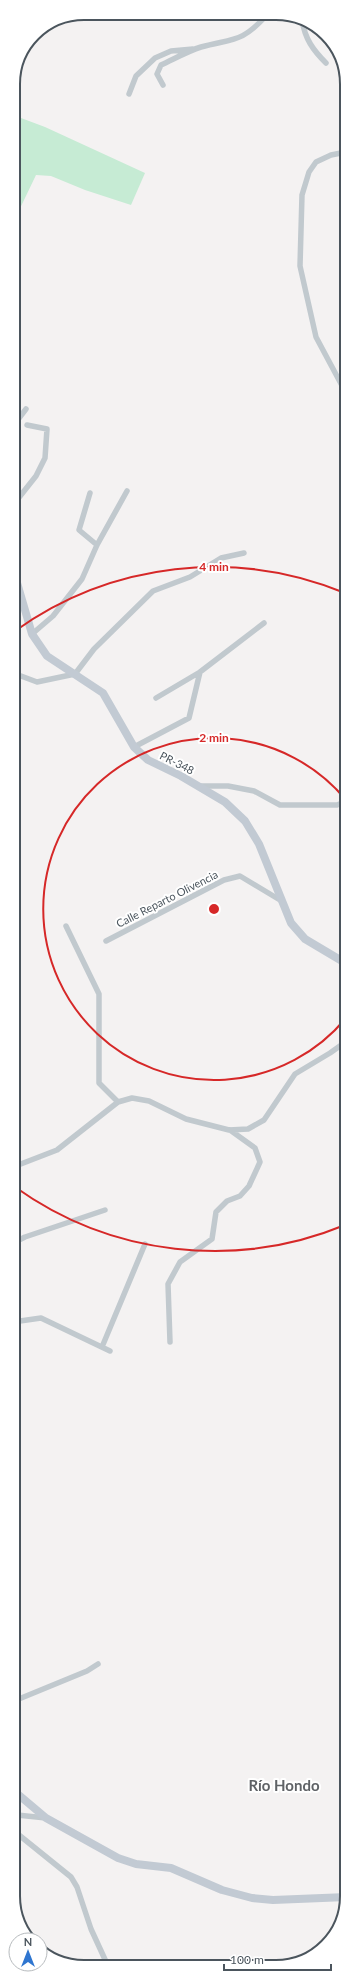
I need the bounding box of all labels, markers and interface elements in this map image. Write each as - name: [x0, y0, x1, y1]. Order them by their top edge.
- text: 4 min: [199, 559, 229, 574]
- text: 2 min: [199, 730, 229, 745]
- street label: PR-348: [158, 748, 197, 777]
- street label: Calle Reparto Olivencia: [114, 867, 220, 930]
- centre of rings: [207, 902, 221, 916]
- district label: Río Hondo: [248, 1776, 320, 1794]
- north arrow: [8, 1932, 48, 1972]
- text: N: [24, 1935, 32, 1948]
- scale bar: [224, 1946, 331, 1972]
- text: 100 m: [230, 1952, 264, 1967]

